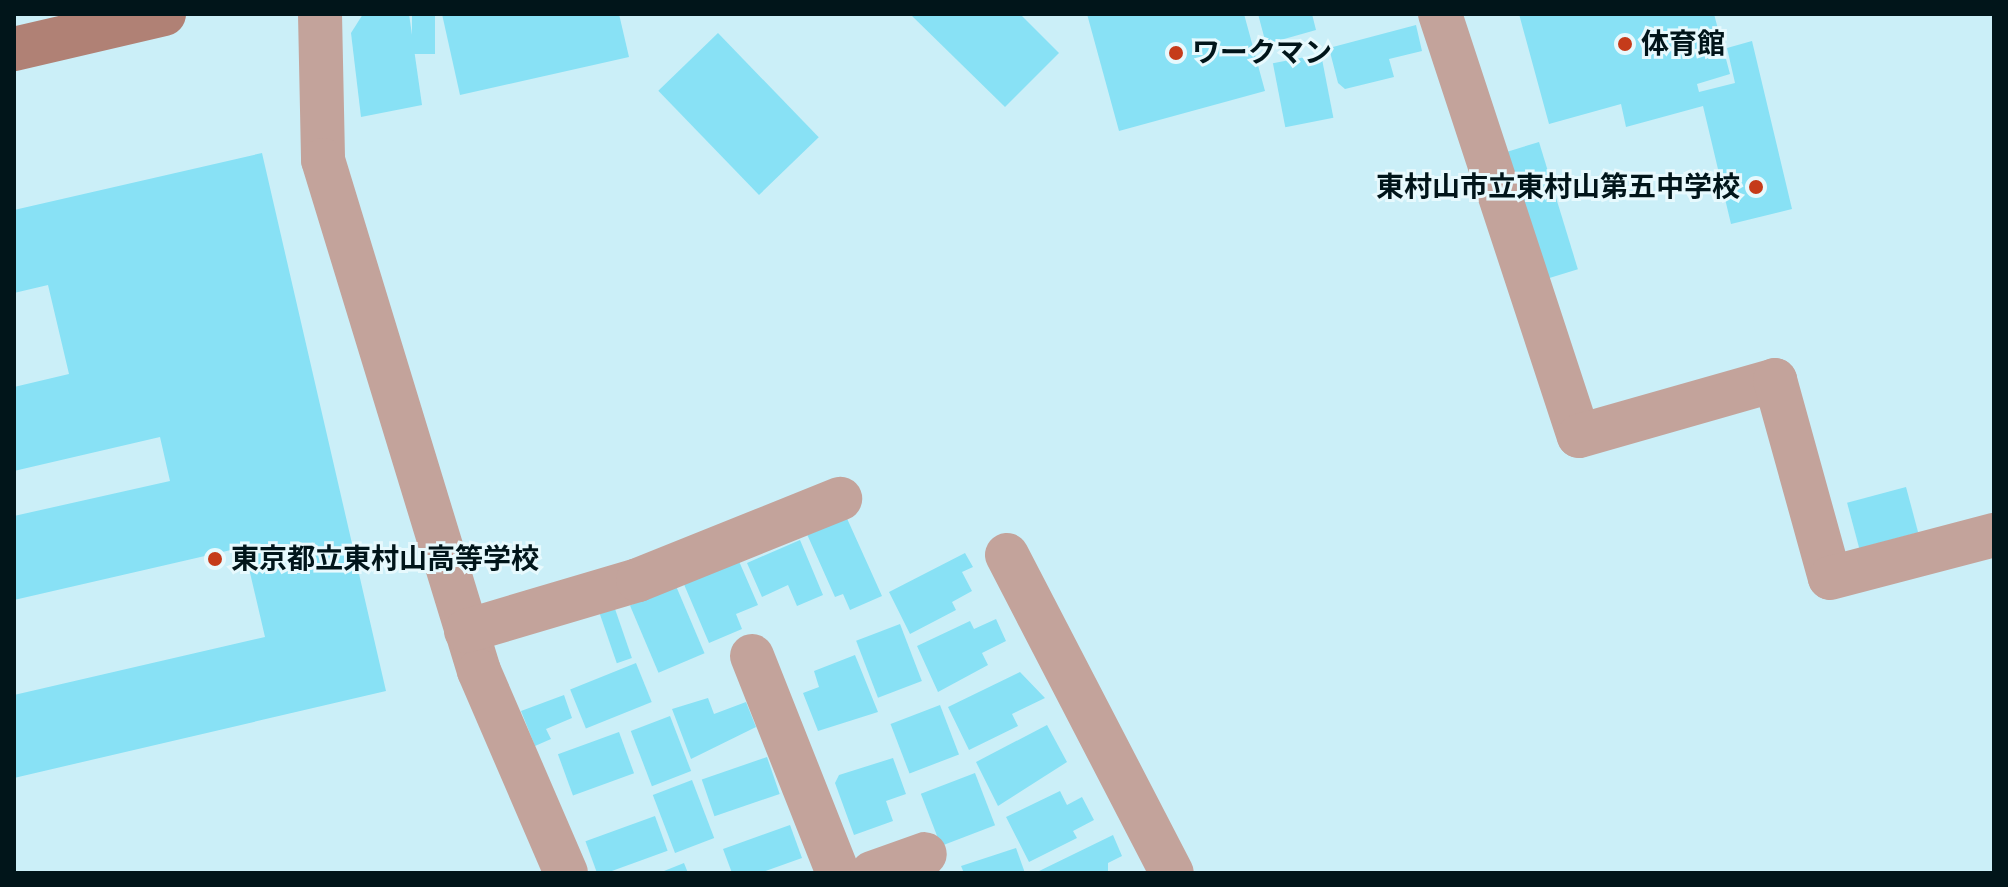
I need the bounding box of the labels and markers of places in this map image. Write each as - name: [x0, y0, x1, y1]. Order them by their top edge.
- place label: 体育館: [1641, 27, 1725, 61]
- marker: 体育館: [1616, 35, 1634, 53]
- place label: ワークマン: [1192, 36, 1332, 70]
- marker: ワークマン: [1167, 44, 1185, 62]
- place label: 東村山市立東村山第五中学校: [1376, 170, 1740, 204]
- marker: 東村山市立東村山第五中学校: [1747, 178, 1765, 196]
- place label: 東京都立東村山高等学校: [231, 542, 539, 576]
- marker: 東京都立東村山高等学校: [206, 550, 224, 568]

